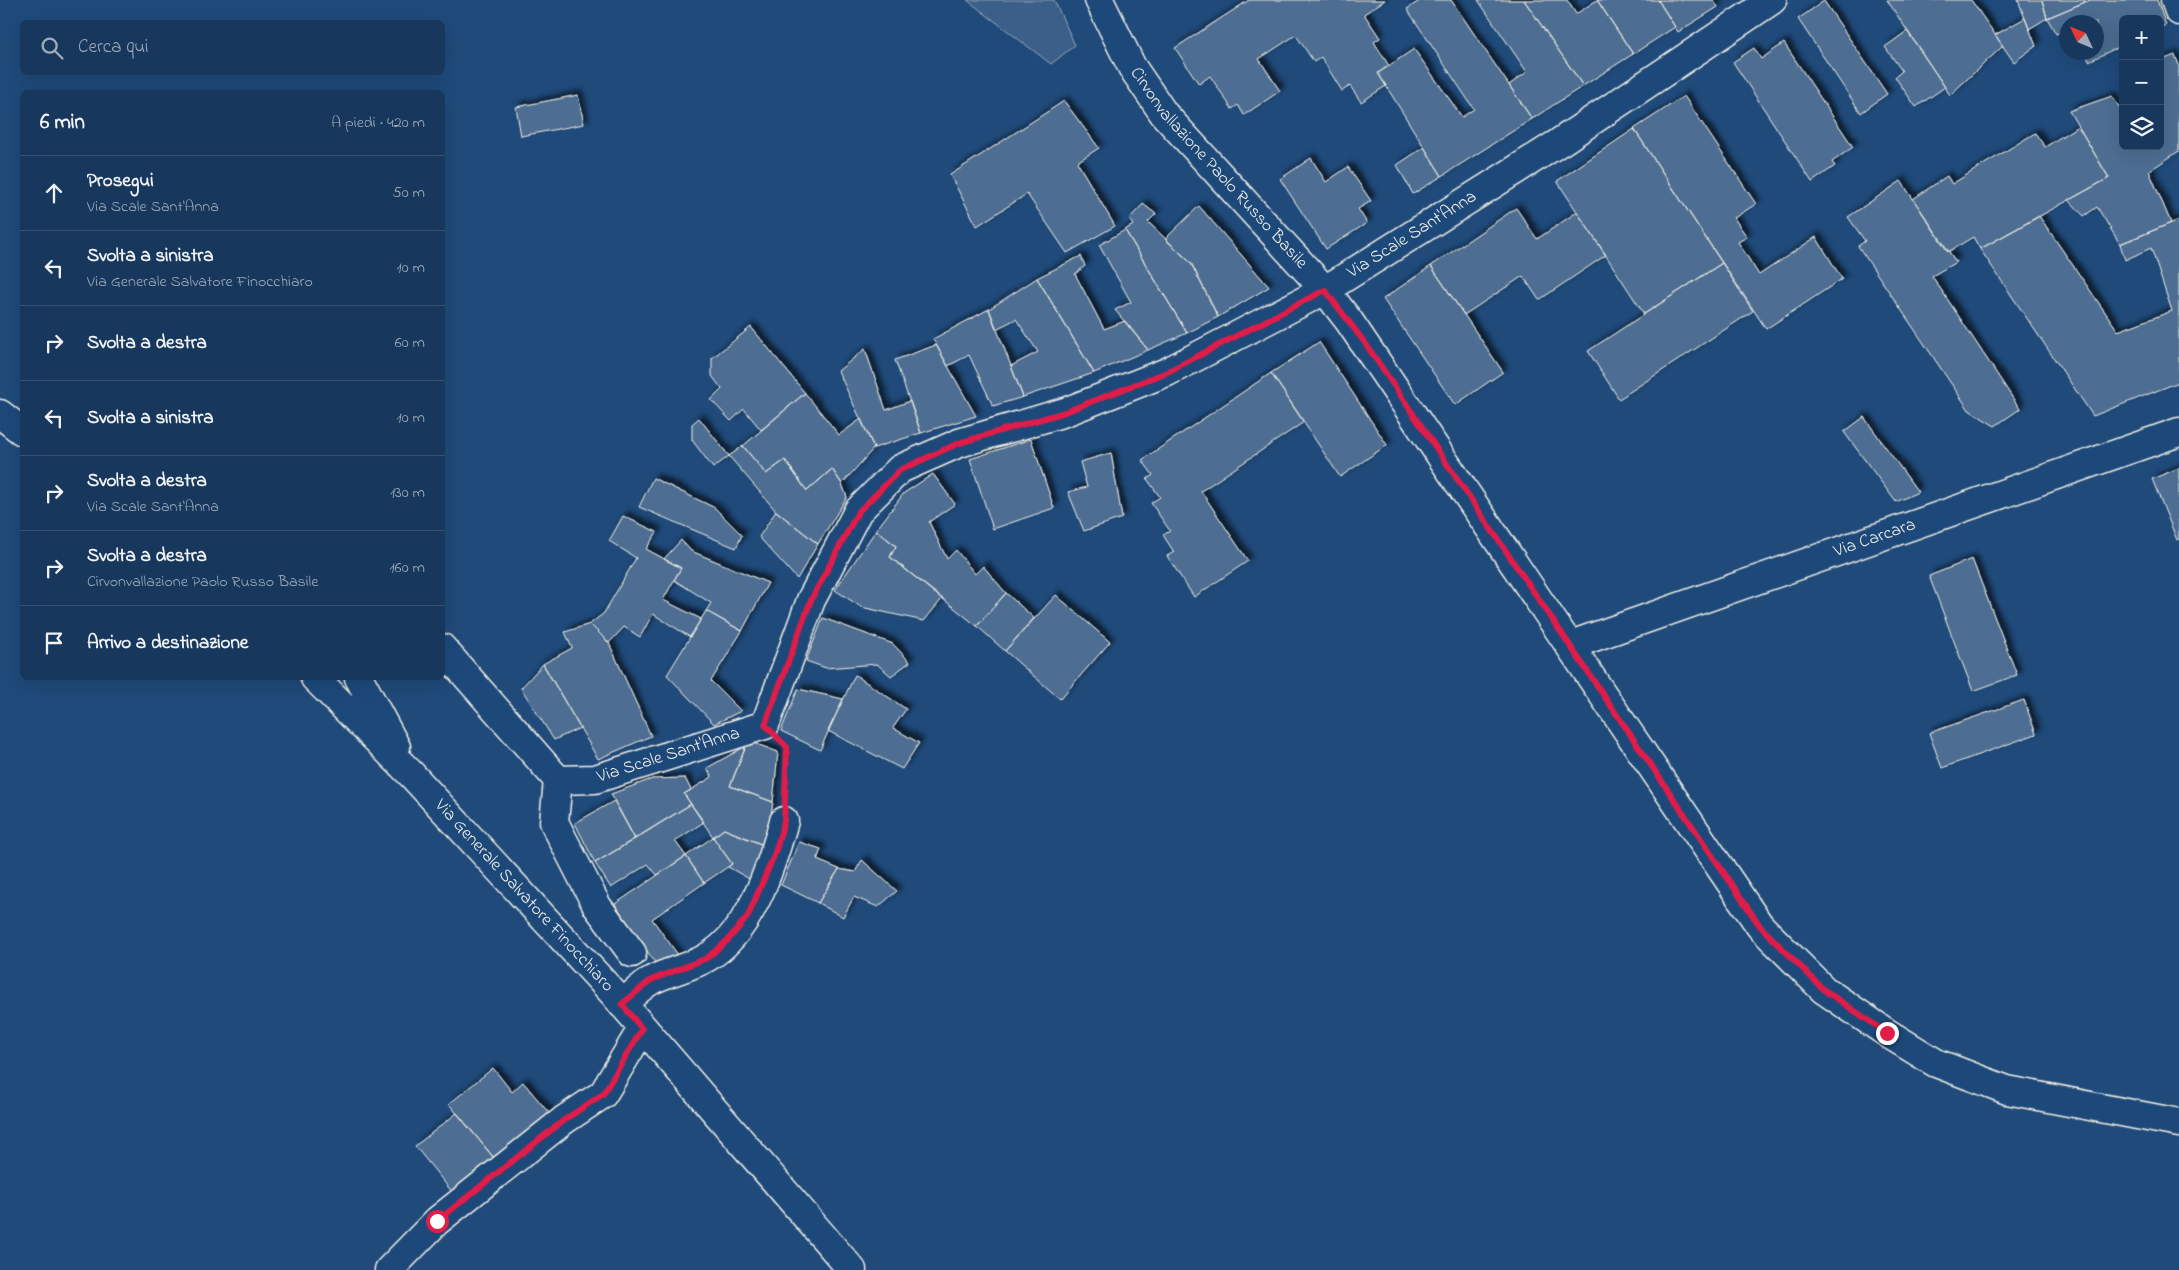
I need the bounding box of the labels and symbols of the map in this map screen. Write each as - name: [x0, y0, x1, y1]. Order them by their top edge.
- north arrow: [2059, 15, 2104, 60]
- street label: Cirvonvallazione Paolo Russo Basile: [1123, 62, 1314, 276]
- street label: Via Scale Sant'Anna: [1342, 184, 1482, 286]
- street label: Via Carcara: [1829, 512, 1919, 565]
- street label: Via Scale Sant'Anna: [593, 721, 743, 791]
- street label: Via Generale Salvatore Finocchiaro: [427, 793, 620, 998]
- route end: [1876, 1022, 1899, 1045]
- route start: [426, 1210, 449, 1233]

